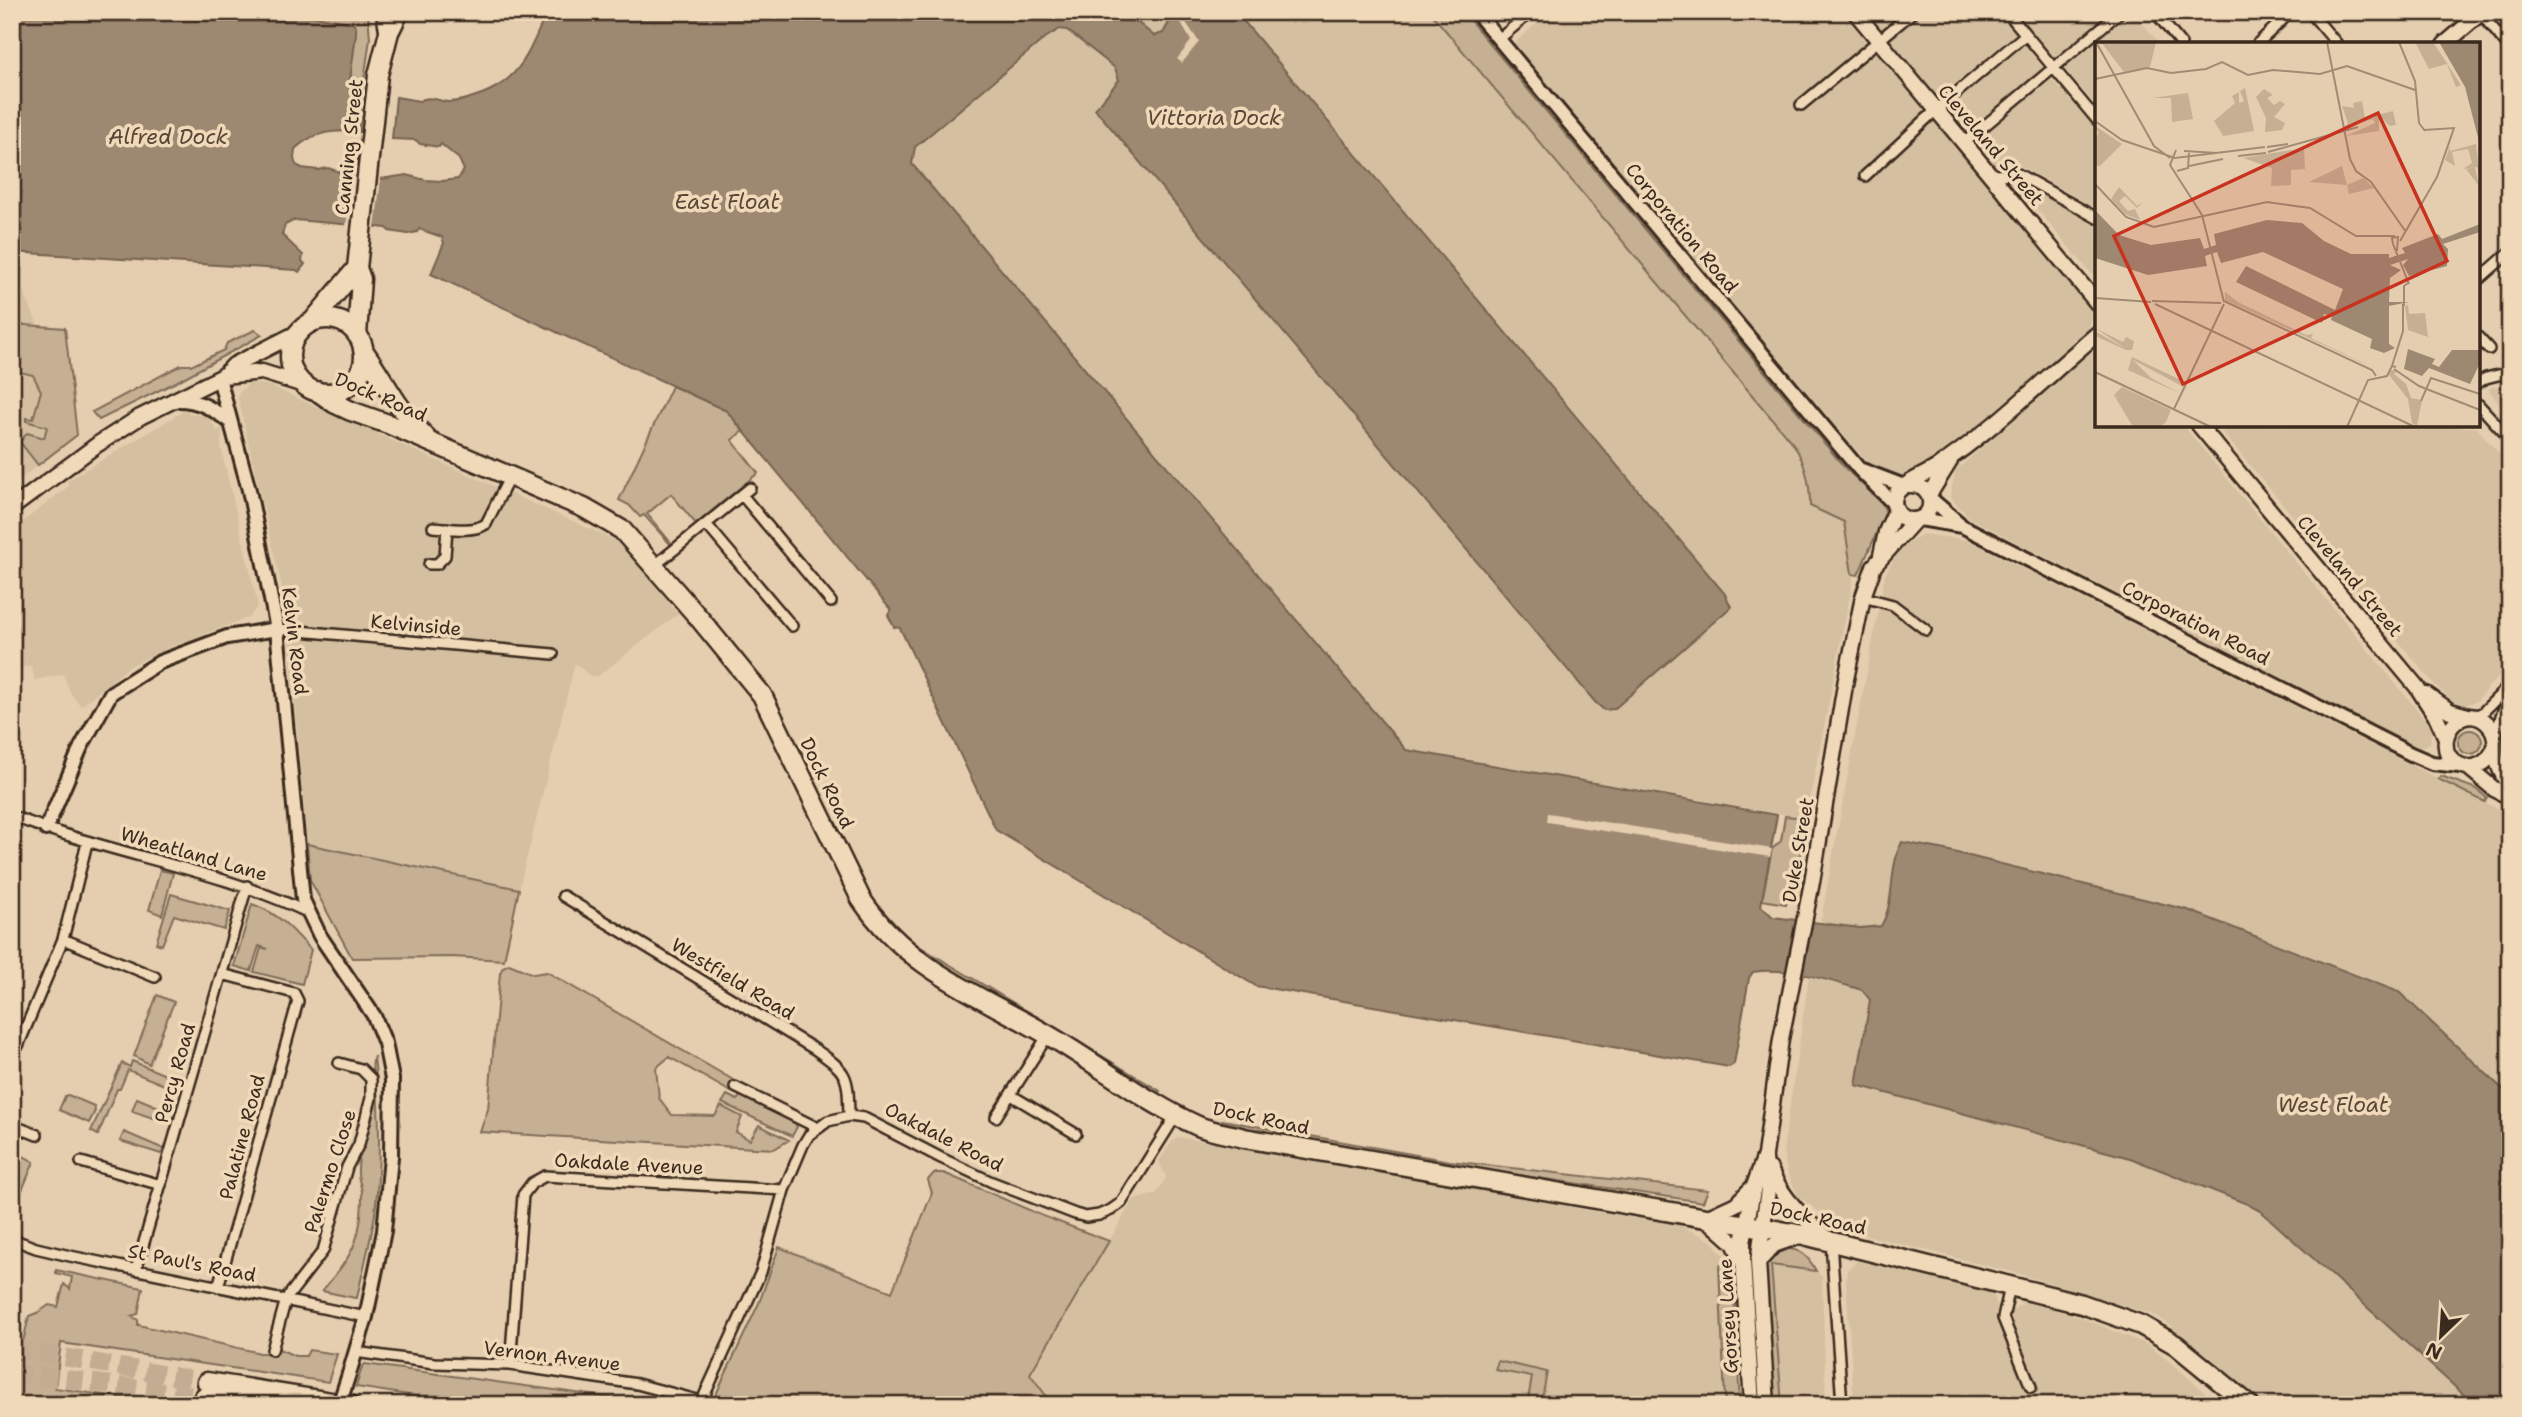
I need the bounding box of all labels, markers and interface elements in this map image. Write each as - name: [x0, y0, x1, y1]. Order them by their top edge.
- inset map: [2095, 42, 2480, 427]
- street label: Canning Street: [329, 78, 369, 216]
- street label: Cleveland Street: [1933, 79, 2049, 211]
- water label: Vittoria Dock: [1147, 104, 1281, 132]
- water label: Alfred Dock: [108, 123, 228, 151]
- street label: Corporation Road: [1620, 158, 1744, 298]
- water label: East Float: [674, 188, 780, 216]
- street label: Dock Road: [331, 366, 431, 428]
- street label: Cleveland Street: [2292, 510, 2408, 642]
- street label: Corporation Road: [2118, 575, 2274, 671]
- street label: Kelvin Road: [276, 586, 314, 696]
- street label: Kelvinside: [370, 609, 462, 641]
- street label: Dock Road: [794, 733, 860, 833]
- street label: Duke Street: [1776, 795, 1820, 905]
- street label: Wheatland Lane: [118, 821, 270, 887]
- street label: Westfield Road: [667, 932, 799, 1026]
- street label: Percy Road: [149, 1020, 201, 1126]
- street label: Palatine Road: [213, 1072, 271, 1202]
- water label: West Float: [2278, 1091, 2389, 1119]
- street label: Oakdale Road: [880, 1096, 1008, 1178]
- street label: Dock Road: [1210, 1096, 1312, 1140]
- street label: Palermo Close: [298, 1106, 362, 1236]
- street label: Oakdale Avenue: [554, 1148, 704, 1180]
- street label: Dock Road: [1767, 1196, 1869, 1240]
- street label: St Paul's Road: [126, 1238, 258, 1288]
- street label: Gorsey Lane: [1713, 1258, 1743, 1374]
- north arrow: [2406, 1302, 2476, 1372]
- street label: Vernon Avenue: [482, 1335, 622, 1377]
- text: N: [2422, 1336, 2446, 1365]

